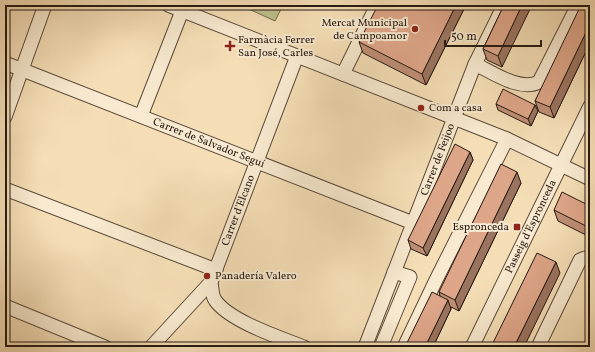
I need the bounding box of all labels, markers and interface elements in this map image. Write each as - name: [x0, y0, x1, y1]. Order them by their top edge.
- place label: Mercat Municipal de Campoamor: [321, 16, 407, 44]
- scale bar: [445, 22, 541, 48]
- marker: Mercat Municipal de Campoamor: [410, 24, 420, 34]
- text: 50 m: [451, 29, 477, 45]
- place label: Farmàcia Ferrer San José, Carles: [238, 33, 315, 61]
- marker: Farmàcia Ferrer San José, Carles: [225, 41, 235, 51]
- place label: Com a casa: [429, 101, 483, 116]
- marker: Com a casa: [416, 103, 426, 113]
- street label: Carrer de Salvador Seguí: [151, 114, 268, 172]
- street label: Carrer de Feijoo: [417, 121, 459, 198]
- street label: Carrer d'Elcano: [218, 173, 259, 248]
- street label: Passeig d'Espronceda: [502, 177, 560, 276]
- place label: Espronceda: [453, 220, 510, 235]
- marker: Espronceda: [512, 222, 522, 232]
- place label: Panadería Valero: [215, 269, 297, 284]
- marker: Panadería Valero: [202, 271, 212, 281]

